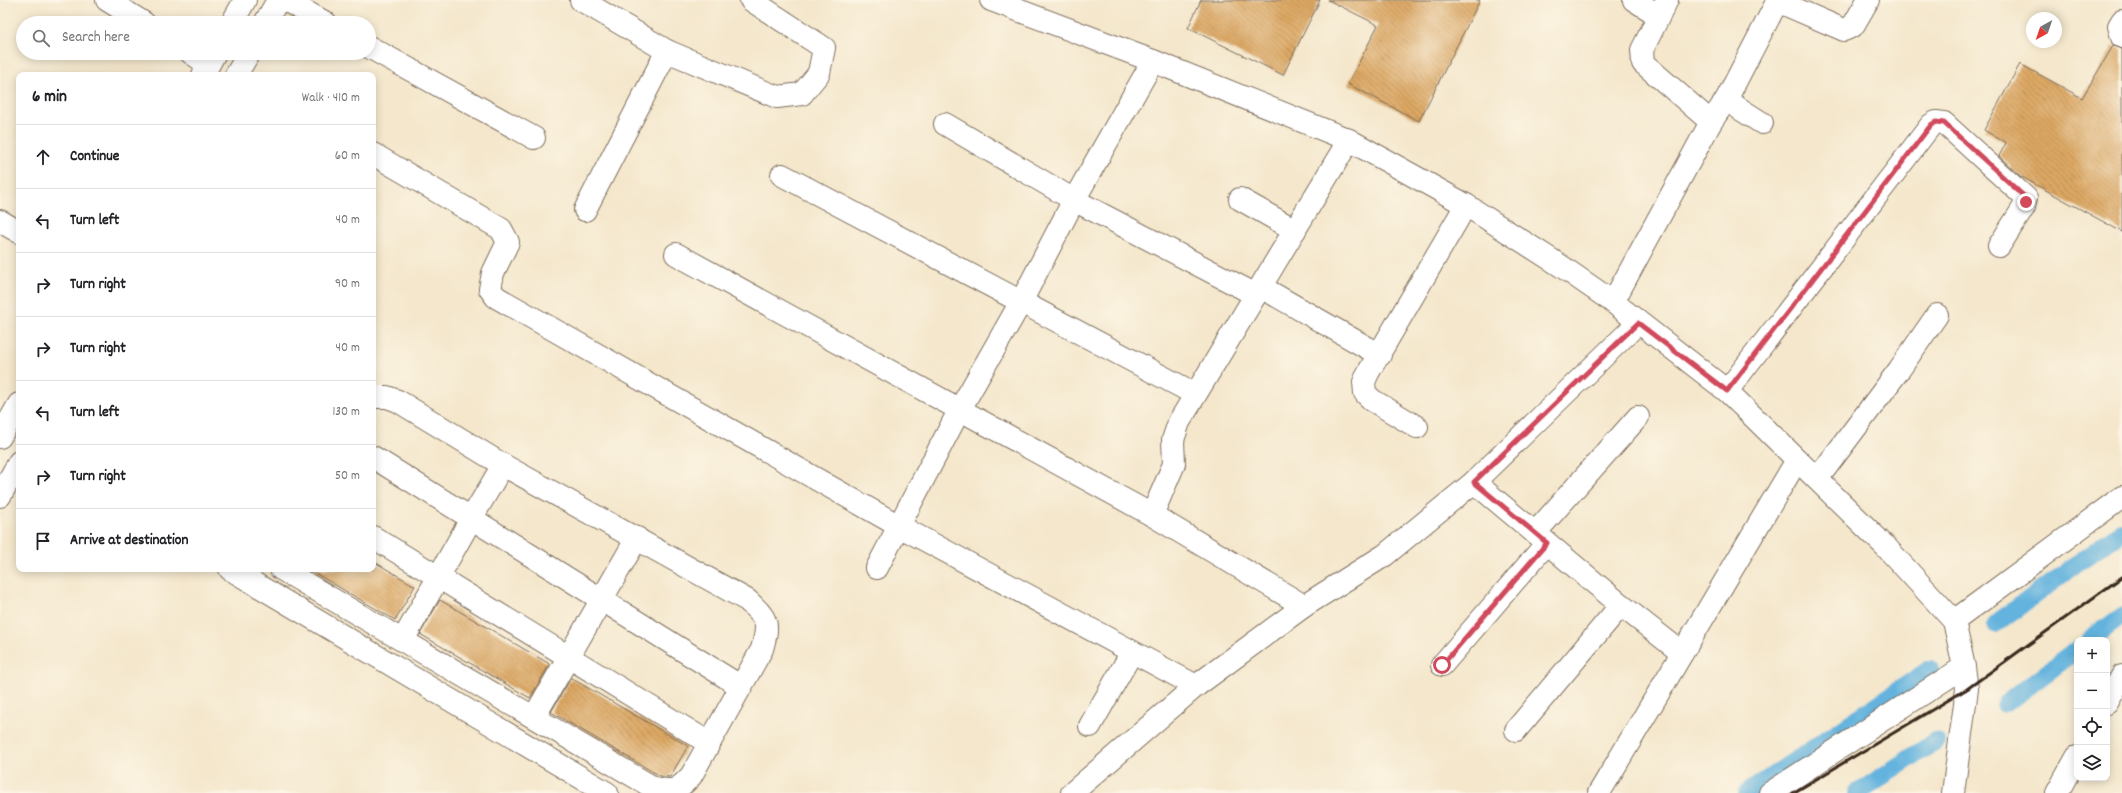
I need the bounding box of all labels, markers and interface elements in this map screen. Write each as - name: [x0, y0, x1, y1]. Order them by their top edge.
- north arrow: [2026, 12, 2062, 48]
- search box: [16, 16, 376, 60]
- icon: search: [30, 27, 52, 49]
- text: Search here: [62, 27, 130, 49]
- text: 6 min: [32, 86, 67, 110]
- text: Walk · 410 m: [302, 89, 360, 108]
- icon: ahead: [32, 146, 54, 168]
- text: Continue: [70, 146, 119, 168]
- text: 60 m: [335, 147, 360, 166]
- route end: [2017, 193, 2035, 211]
- icon: left: [32, 210, 54, 232]
- text: Turn left: [70, 210, 119, 232]
- text: 40 m: [336, 211, 360, 230]
- icon: right: [32, 274, 54, 296]
- text: Turn right: [70, 274, 126, 296]
- text: 90 m: [335, 275, 360, 294]
- icon: right: [32, 338, 54, 360]
- text: Turn right: [70, 338, 126, 360]
- text: 40 m: [336, 339, 360, 358]
- icon: left: [32, 402, 54, 424]
- text: Turn left: [70, 402, 119, 424]
- text: 130 m: [332, 403, 360, 422]
- icon: right: [32, 466, 54, 488]
- text: Turn right: [70, 466, 126, 488]
- text: 50 m: [335, 467, 360, 486]
- icon: arrive: [32, 530, 54, 552]
- text: Arrive at destination: [70, 530, 188, 552]
- map controls: [2074, 637, 2110, 781]
- button: +: [2074, 637, 2110, 673]
- route start: [1433, 656, 1451, 674]
- button: −: [2074, 673, 2110, 709]
- button: locate: [2074, 709, 2110, 745]
- button: layers: [2074, 745, 2110, 781]

